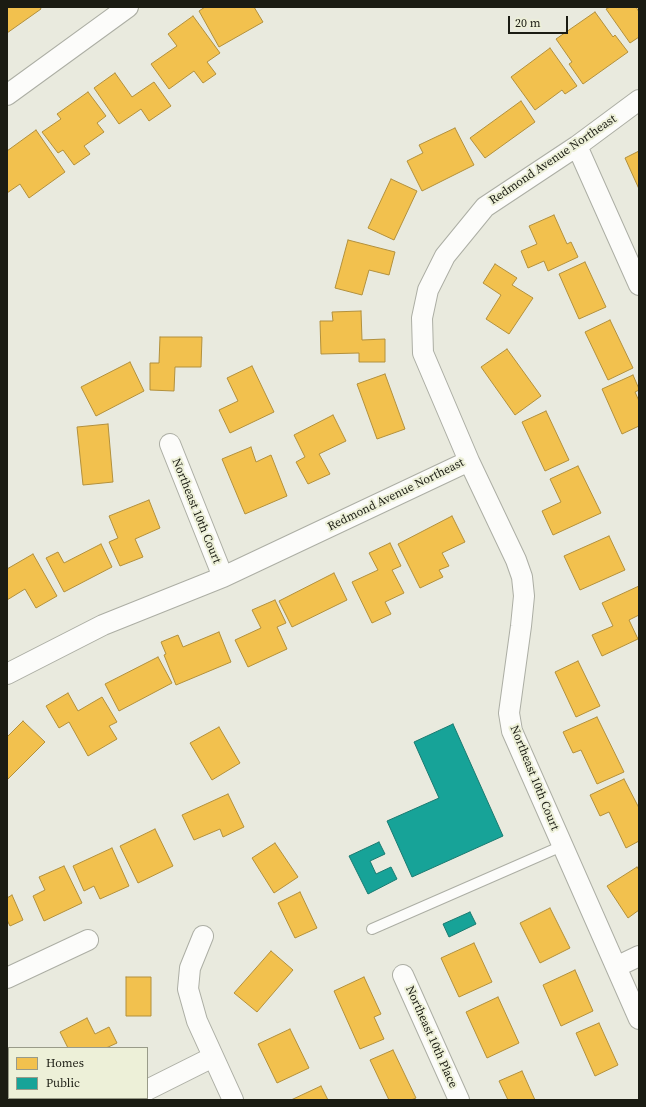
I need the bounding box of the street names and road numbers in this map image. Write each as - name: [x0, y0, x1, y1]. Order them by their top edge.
- street label: Redmond Avenue Northeast: [487, 112, 619, 208]
- street label: Northeast 10th Court: [168, 456, 224, 566]
- street label: Redmond Avenue Northeast: [325, 456, 467, 534]
- street label: Northeast 10th Court: [506, 723, 562, 833]
- street label: Northeast 10th Place: [402, 984, 460, 1090]

